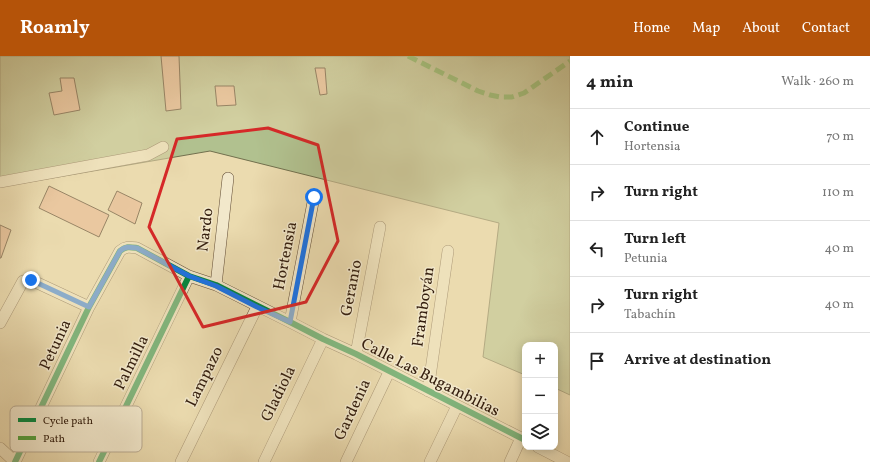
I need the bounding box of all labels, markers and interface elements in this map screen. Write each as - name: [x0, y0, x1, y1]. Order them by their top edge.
- text: Roamly: [20, 15, 90, 41]
- text: Home: [633, 19, 670, 38]
- text: Map: [692, 19, 720, 38]
- text: About: [742, 19, 780, 38]
- text: Contact: [802, 19, 850, 38]
- text: 4 min: [586, 71, 633, 94]
- text: Walk · 260 m: [781, 73, 854, 91]
- text: Continue: [624, 117, 689, 138]
- icon: ahead: [586, 126, 608, 148]
- text: 70 m: [826, 128, 854, 146]
- text: Hortensia: [624, 138, 680, 156]
- icon: right: [586, 182, 608, 204]
- text: Turn right: [624, 182, 698, 203]
- text: 110 m: [822, 184, 854, 202]
- route start: [305, 188, 323, 206]
- street label: Nardo: [192, 207, 220, 253]
- street label: Hortensia: [269, 220, 303, 292]
- text: Turn left: [624, 229, 686, 250]
- icon: left: [586, 238, 608, 260]
- text: 40 m: [825, 240, 854, 258]
- text: Petunia: [624, 250, 668, 268]
- street label: Geranio: [336, 258, 368, 318]
- street label: Framboyán: [407, 266, 441, 348]
- route end: [22, 271, 40, 289]
- text: Turn right: [624, 285, 698, 306]
- icon: right: [586, 294, 608, 316]
- text: 40 m: [825, 296, 854, 314]
- text: Tabachín: [624, 306, 676, 324]
- street label: Petunia: [35, 316, 77, 374]
- street label: Palmilla: [109, 332, 155, 394]
- street label: Calle Las Bugambilias: [357, 333, 503, 423]
- map controls: [522, 342, 558, 450]
- button: +: [522, 342, 558, 378]
- street label: Lampazo: [181, 343, 229, 411]
- icon: arrive: [586, 350, 608, 372]
- text: Arrive at destination: [624, 350, 771, 371]
- street label: Gladiola: [256, 362, 302, 426]
- street label: Gardenia: [329, 376, 377, 444]
- button: −: [522, 378, 558, 414]
- legend: [10, 406, 142, 452]
- text: Cycle path: [43, 414, 93, 429]
- button: layers: [522, 414, 558, 450]
- text: Path: [43, 432, 66, 447]

